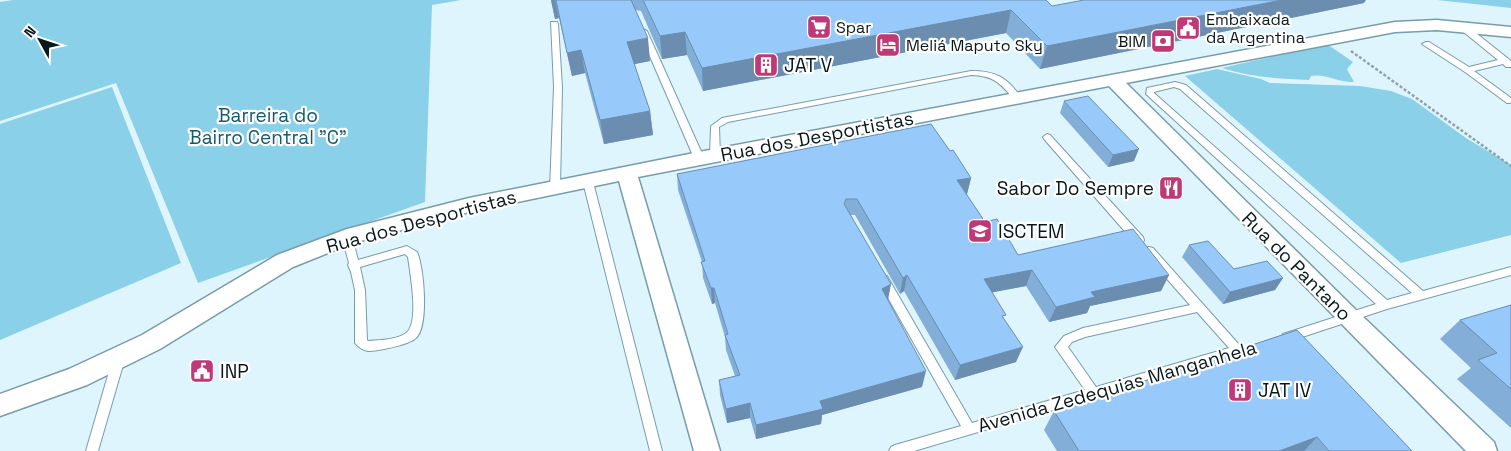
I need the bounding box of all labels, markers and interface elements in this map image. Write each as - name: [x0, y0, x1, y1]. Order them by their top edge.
- place label: Embaixada da Argentina: [1206, 9, 1305, 48]
- supermarket icon: Spar: [806, 14, 832, 40]
- north arrow: [15, 15, 65, 65]
- public building icon: Embaixada da Argentina: [1175, 15, 1201, 41]
- place label: Spar: [836, 17, 871, 38]
- text: N: [20, 22, 40, 41]
- bank icon: BIM: [1150, 28, 1176, 54]
- place label: BIM: [1118, 31, 1146, 52]
- hotel icon: Meliá Maputo Sky: [875, 32, 901, 58]
- place label: Meliá Maputo Sky: [906, 35, 1043, 56]
- building icon: JAT V: [753, 52, 779, 78]
- place label: JAT V: [784, 53, 833, 78]
- park label: Barreira do Bairro Central "C": [189, 103, 347, 150]
- street label: Rua dos Desportistas: [718, 106, 916, 167]
- restaurant icon: Sabor Do Sempre: [1158, 175, 1184, 201]
- place label: Sabor Do Sempre: [997, 176, 1154, 201]
- street label: Rua dos Desportistas: [323, 184, 519, 259]
- street label: Rua do Pantano: [1237, 206, 1357, 326]
- school or university icon: ISCTEM: [967, 218, 993, 244]
- place label: ISCTEM: [998, 219, 1064, 244]
- street label: Avenida Zedequias Manganhela: [975, 335, 1260, 438]
- public building icon: INP: [189, 358, 215, 384]
- place label: INP: [220, 359, 249, 384]
- building icon: JAT IV: [1227, 377, 1253, 403]
- place label: JAT IV: [1258, 378, 1311, 403]

